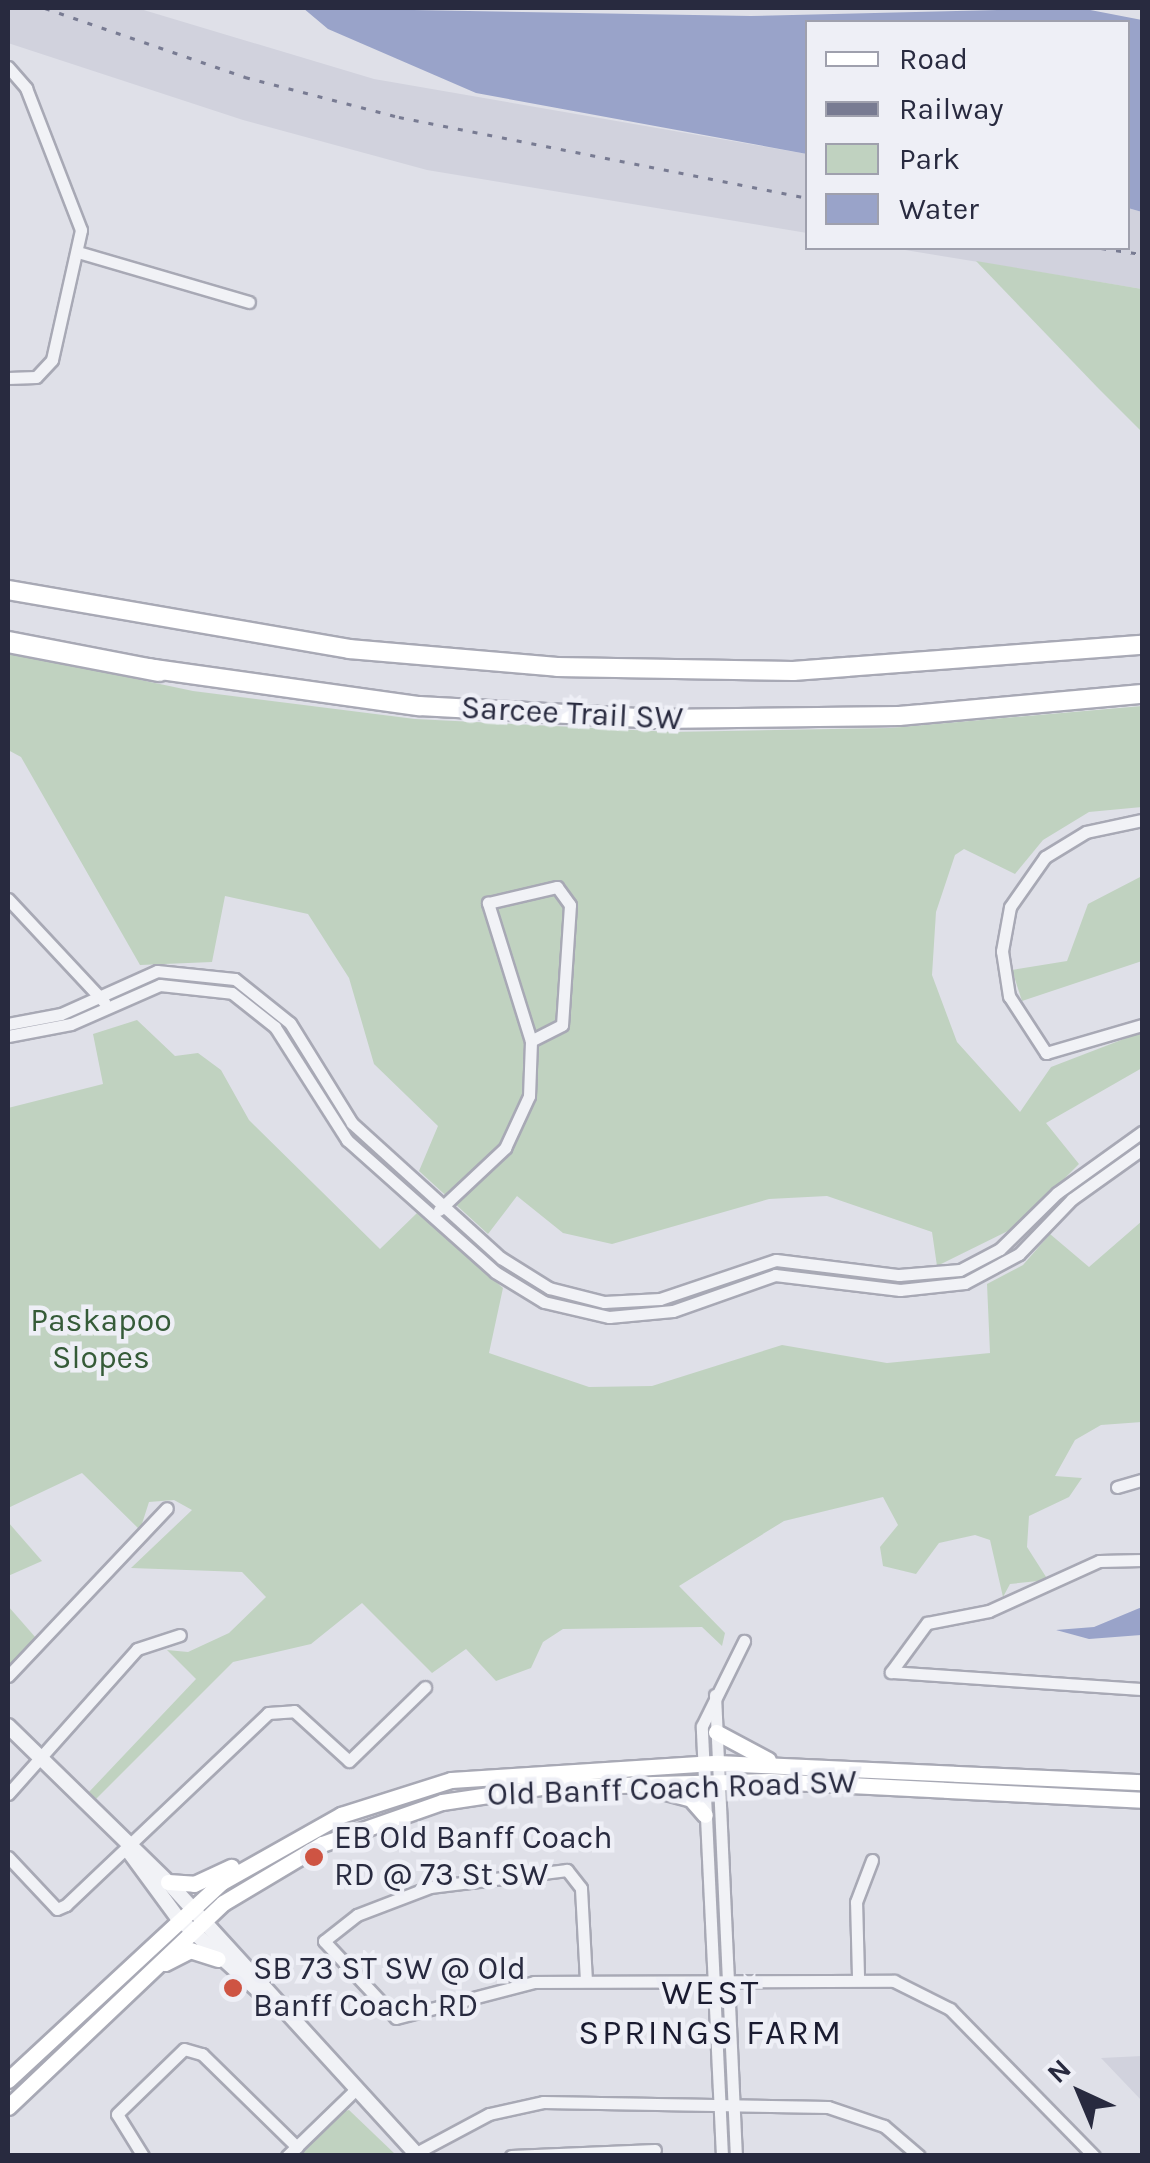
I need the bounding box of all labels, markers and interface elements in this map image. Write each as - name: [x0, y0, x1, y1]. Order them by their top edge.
- legend: [805, 20, 1130, 250]
- text: Road: [899, 41, 968, 77]
- text: Railway: [899, 91, 1003, 127]
- text: Park: [899, 141, 960, 177]
- text: Water: [899, 191, 979, 227]
- street label: Sarcee Trail SW: [460, 689, 684, 739]
- park label: Paskapoo Slopes: [30, 1303, 172, 1378]
- street label: Old Banff Coach Road SW: [487, 1763, 857, 1815]
- place label: EB Old Banff Coach RD @ 73 St SW: [334, 1820, 613, 1895]
- marker: EB Old Banff Coach RD @ 73 St SW: [303, 1846, 325, 1868]
- place label: SB 73 ST SW @ Old Banff Coach RD: [253, 1951, 526, 2026]
- district label: WEST SPRINGS FARM: [578, 1972, 844, 2054]
- marker: SB 73 ST SW @ Old Banff Coach RD: [222, 1977, 244, 1999]
- north arrow: [1030, 2043, 1130, 2143]
- text: N: [1040, 2052, 1077, 2090]

